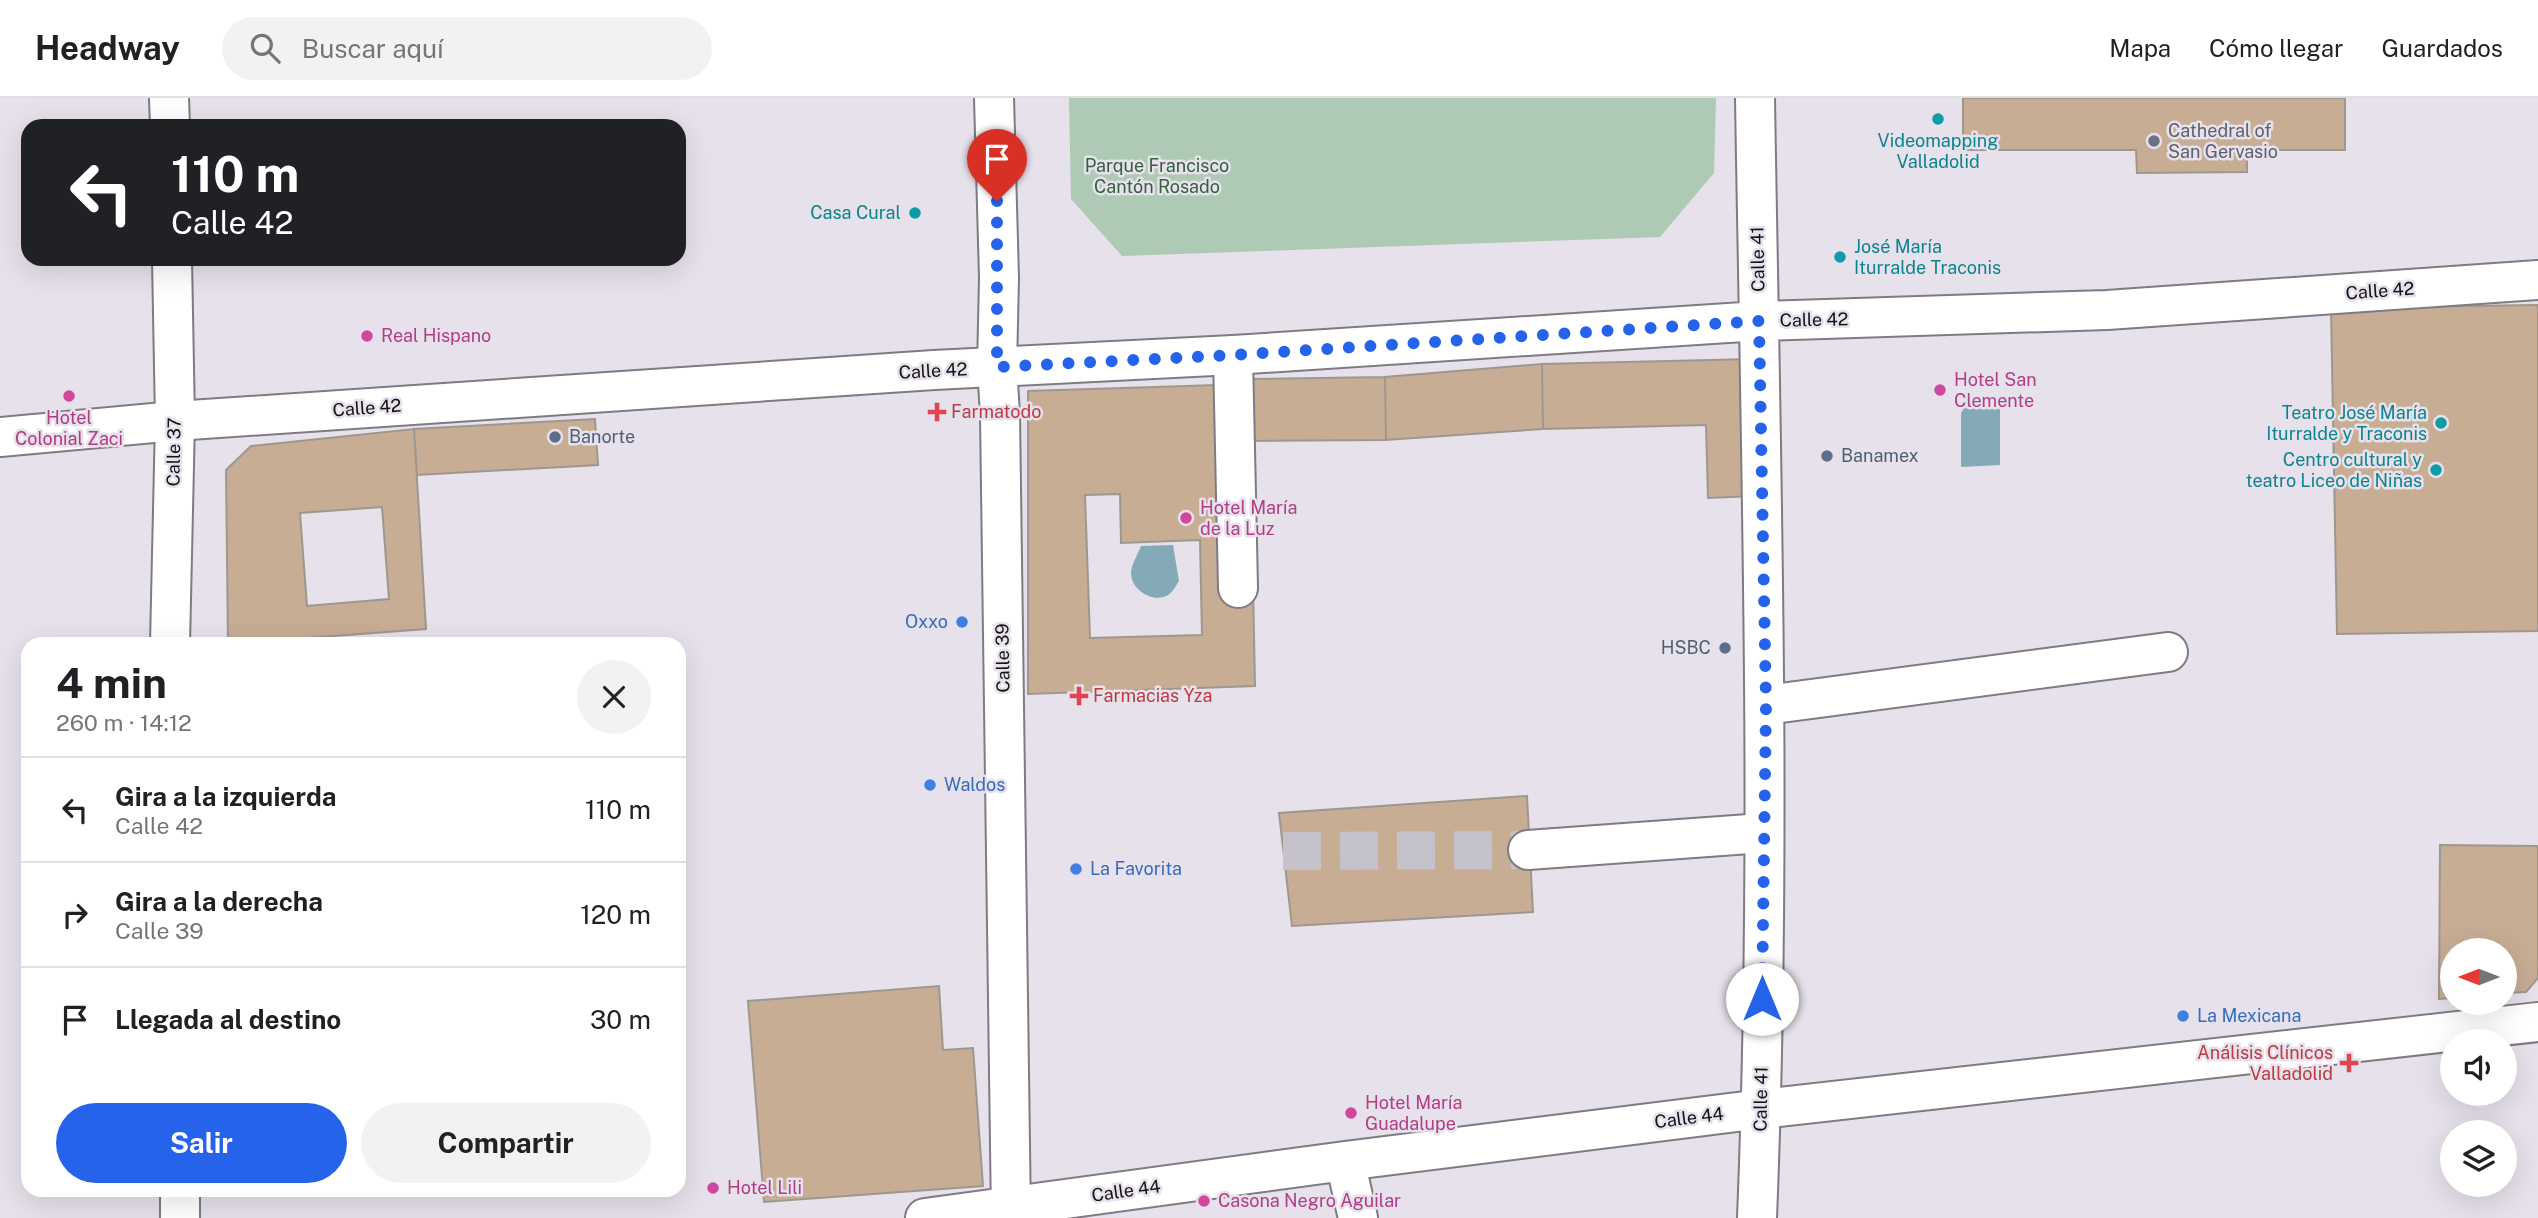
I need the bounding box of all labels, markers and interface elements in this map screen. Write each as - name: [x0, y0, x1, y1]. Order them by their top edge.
- search box: [222, 17, 712, 80]
- text: Headway: [35, 29, 180, 67]
- icon: search: [246, 29, 284, 67]
- text: Buscar aquí: [302, 33, 444, 64]
- text: Mapa: [2109, 34, 2171, 62]
- text: Cómo llegar: [2209, 34, 2343, 62]
- text: Guardados: [2381, 34, 2503, 62]
- marker: Videomapping Valladolid: [1930, 111, 1946, 127]
- place label: Cathedral of San Gervasio: [2168, 120, 2278, 162]
- pin: [967, 129, 1027, 201]
- place label: Videomapping Valladolid: [1878, 130, 1998, 172]
- marker: Cathedral of San Gervasio: [2146, 133, 2162, 149]
- icon: arrive: [978, 140, 1016, 178]
- text: 110 m: [171, 145, 299, 203]
- icon: left: [56, 147, 147, 238]
- park label: Parque Francisco Cantón Rosado: [1085, 155, 1229, 197]
- place label: Casa Cural: [810, 202, 901, 223]
- text: Calle 42: [171, 204, 294, 241]
- marker: Casa Cural: [907, 205, 923, 221]
- street label: Calle 41: [1746, 226, 1769, 292]
- place label: José María Iturralde Traconis: [1854, 236, 2001, 278]
- marker: José María Iturralde Traconis: [1832, 249, 1848, 265]
- street label: Calle 42: [2345, 278, 2415, 303]
- street label: Calle 42: [1779, 308, 1849, 331]
- place label: Real Hispano: [381, 325, 491, 346]
- marker: Real Hispano: [359, 328, 375, 344]
- street label: Calle 42: [898, 358, 968, 383]
- place label: Hotel San Clemente: [1954, 369, 2037, 411]
- marker: Hotel San Clemente: [1932, 382, 1948, 398]
- marker: Hotel Colonial Zaci: [61, 388, 77, 404]
- street label: Calle 42: [332, 395, 402, 420]
- place label: Farmatodo: [951, 401, 1041, 422]
- place label: Teatro José María Iturralde y Traconis: [2266, 402, 2427, 444]
- marker: Farmatodo: [929, 404, 945, 420]
- place label: Hotel Colonial Zaci: [15, 407, 123, 449]
- marker: Teatro José María Iturralde y Traconis: [2433, 415, 2449, 431]
- street label: Calle 37: [162, 417, 185, 487]
- place label: Banorte: [569, 426, 635, 447]
- marker: Banorte: [547, 429, 563, 445]
- place label: Banamex: [1841, 445, 1919, 466]
- marker: Banamex: [1819, 448, 1835, 464]
- place label: Centro cultural y teatro Liceo de Niñas: [2246, 449, 2422, 491]
- marker: Centro cultural y teatro Liceo de Niñas: [2428, 462, 2444, 478]
- place label: Hotel María de la Luz: [1200, 497, 1297, 539]
- marker: Hotel María de la Luz: [1178, 510, 1194, 526]
- place label: Oxxo: [905, 611, 948, 632]
- marker: Oxxo: [954, 614, 970, 630]
- street label: Calle 39: [991, 623, 1014, 693]
- place label: HSBC: [1661, 637, 1711, 658]
- marker: HSBC: [1717, 640, 1733, 656]
- text: 4 min: [56, 658, 167, 707]
- button: close: [577, 660, 651, 734]
- place label: Farmacias Yza: [1093, 685, 1212, 706]
- marker: Farmacias Yza: [1071, 688, 1087, 704]
- text: 260 m · 14:12: [56, 709, 192, 736]
- place label: Waldos: [944, 774, 1005, 795]
- marker: Waldos: [922, 777, 938, 793]
- text: Gira a la izquierda: [115, 781, 337, 812]
- icon: left: [56, 791, 94, 829]
- text: 110 m: [585, 794, 651, 825]
- text: Calle 42: [115, 812, 203, 839]
- place label: La Favorita: [1090, 858, 1182, 879]
- marker: La Favorita: [1068, 861, 1084, 877]
- text: Gira a la derecha: [115, 886, 323, 917]
- icon: right: [56, 896, 94, 934]
- text: 120 m: [580, 899, 651, 930]
- text: Calle 39: [115, 917, 204, 944]
- north arrow: [2440, 938, 2516, 1015]
- map controls: [2440, 938, 2517, 1197]
- position arrow: [1725, 962, 1799, 1036]
- icon: arrive: [56, 1001, 94, 1039]
- text: Llegada al destino: [115, 1004, 341, 1035]
- text: 30 m: [590, 1004, 651, 1035]
- place label: La Mexicana: [2197, 1005, 2301, 1026]
- marker: La Mexicana: [2175, 1008, 2191, 1024]
- button: sound: [2440, 1029, 2517, 1106]
- place label: Análisis Clínicos Valladolid: [2197, 1042, 2333, 1084]
- marker: Análisis Clínicos Valladolid: [2339, 1053, 2359, 1073]
- street label: Calle 41: [1749, 1066, 1772, 1132]
- place label: Hotel María Guadalupe: [1365, 1092, 1462, 1134]
- button: Salir: [56, 1103, 347, 1183]
- button: Compartir: [361, 1103, 651, 1183]
- street label: Calle 44: [1653, 1103, 1725, 1132]
- marker: Hotel María Guadalupe: [1343, 1105, 1359, 1121]
- button: layers: [2440, 1120, 2517, 1197]
- street label: Calle 44: [1090, 1175, 1162, 1206]
- place label: Hotel Lili: [727, 1177, 802, 1198]
- marker: Hotel Lili: [705, 1180, 721, 1196]
- place label: Casona Negro Aguilar: [1218, 1190, 1401, 1211]
- marker: Casona Negro Aguilar: [1196, 1193, 1212, 1209]

